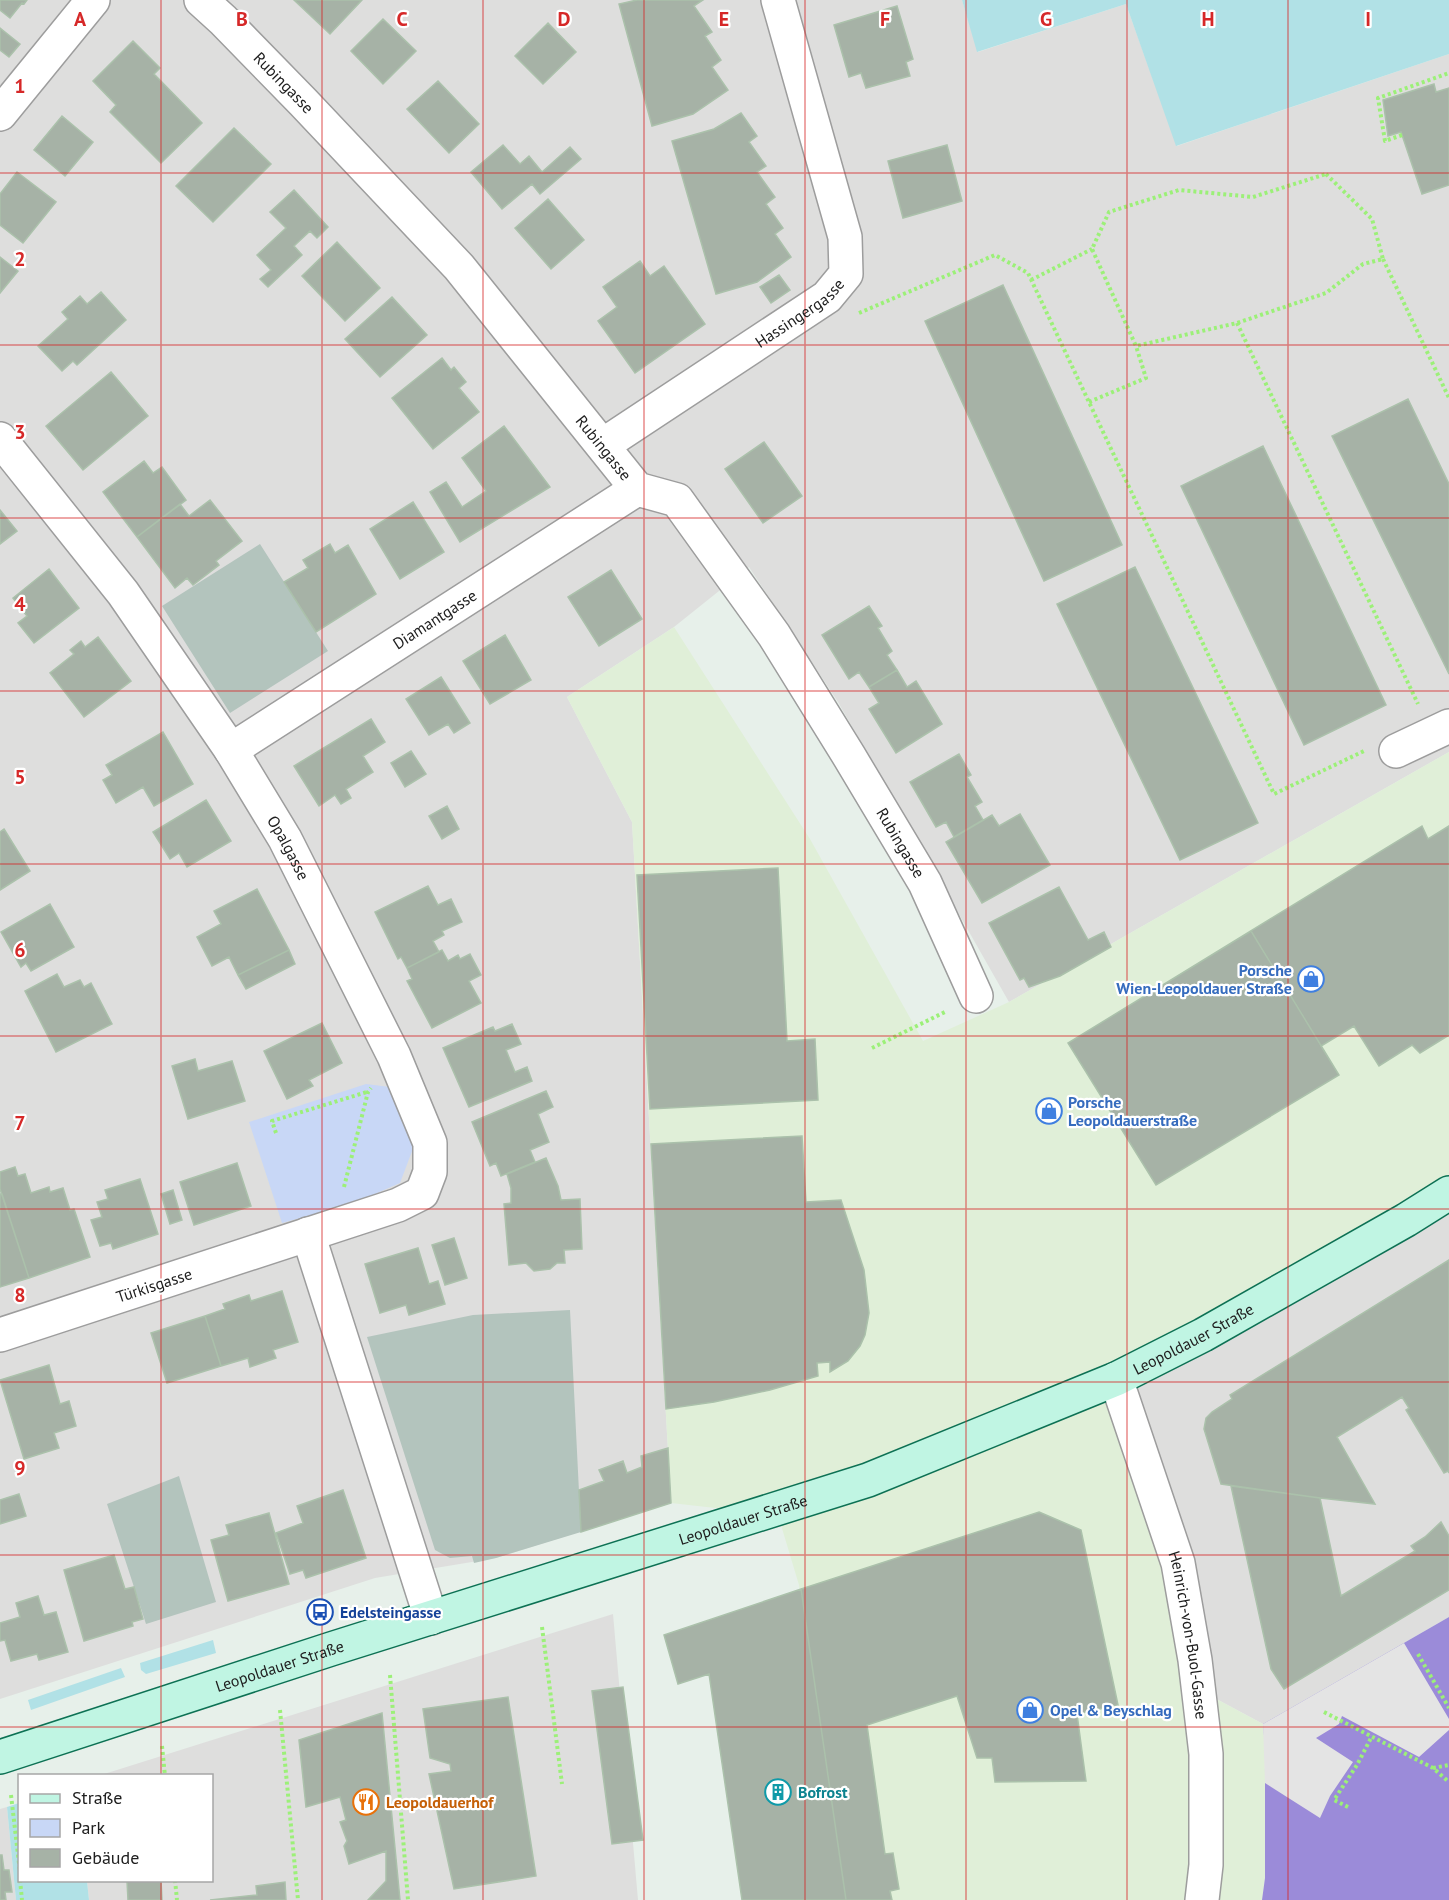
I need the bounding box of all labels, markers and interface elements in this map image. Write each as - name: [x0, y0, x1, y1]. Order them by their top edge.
- text: A: [74, 6, 87, 32]
- text: B: [236, 6, 248, 32]
- text: C: [396, 6, 408, 32]
- text: D: [558, 6, 571, 32]
- text: E: [719, 6, 729, 32]
- text: F: [880, 6, 890, 32]
- text: G: [1040, 6, 1052, 32]
- text: H: [1201, 6, 1215, 32]
- text: I: [1365, 6, 1371, 32]
- street label: Rubingasse: [250, 48, 318, 117]
- text: 1: [14, 73, 26, 99]
- text: 2: [14, 246, 26, 272]
- street label: Hassingergasse: [751, 274, 848, 352]
- street label: Rubingasse: [572, 411, 636, 484]
- text: 3: [14, 419, 26, 445]
- street label: Diamantgasse: [389, 585, 480, 653]
- text: 4: [14, 591, 26, 617]
- text: 5: [14, 764, 26, 790]
- street label: Rubingasse: [872, 804, 929, 881]
- street label: Opalgasse: [263, 812, 314, 883]
- text: 6: [14, 937, 26, 963]
- place label: Porsche Wien-Leopoldauer Straße: [1116, 960, 1292, 998]
- shop icon: Porsche Wien-Leopoldauer Straße: [1296, 964, 1326, 994]
- place label: Porsche Leopoldauerstraße: [1068, 1092, 1197, 1130]
- shop icon: Porsche Leopoldauerstraße: [1034, 1096, 1064, 1126]
- text: 7: [14, 1110, 26, 1136]
- street label: Türkisgasse: [114, 1263, 194, 1307]
- text: 8: [14, 1282, 26, 1308]
- street label: Leopoldauer Straße: [1130, 1298, 1257, 1379]
- text: 9: [14, 1455, 26, 1481]
- street label: Leopoldauer Straße: [676, 1490, 810, 1549]
- street label: Heinrich-von-Buol-Gasse: [1165, 1548, 1212, 1720]
- bus stop icon: Edelsteingasse: [305, 1597, 335, 1627]
- place label: Edelsteingasse: [340, 1602, 441, 1622]
- street label: Leopoldauer Straße: [213, 1636, 346, 1696]
- shop icon: Opel & Beyschlag: [1015, 1695, 1045, 1725]
- place label: Opel & Beyschlag: [1050, 1700, 1172, 1720]
- legend: [18, 1774, 213, 1882]
- building icon: Bofrost: [763, 1777, 793, 1807]
- place label: Bofrost: [798, 1782, 848, 1802]
- text: Straße: [72, 1786, 123, 1809]
- restaurant icon: Leopoldauerhof: [351, 1787, 381, 1817]
- place label: Leopoldauerhof: [386, 1792, 494, 1812]
- text: Park: [72, 1816, 105, 1839]
- text: Gebäude: [72, 1846, 139, 1869]

